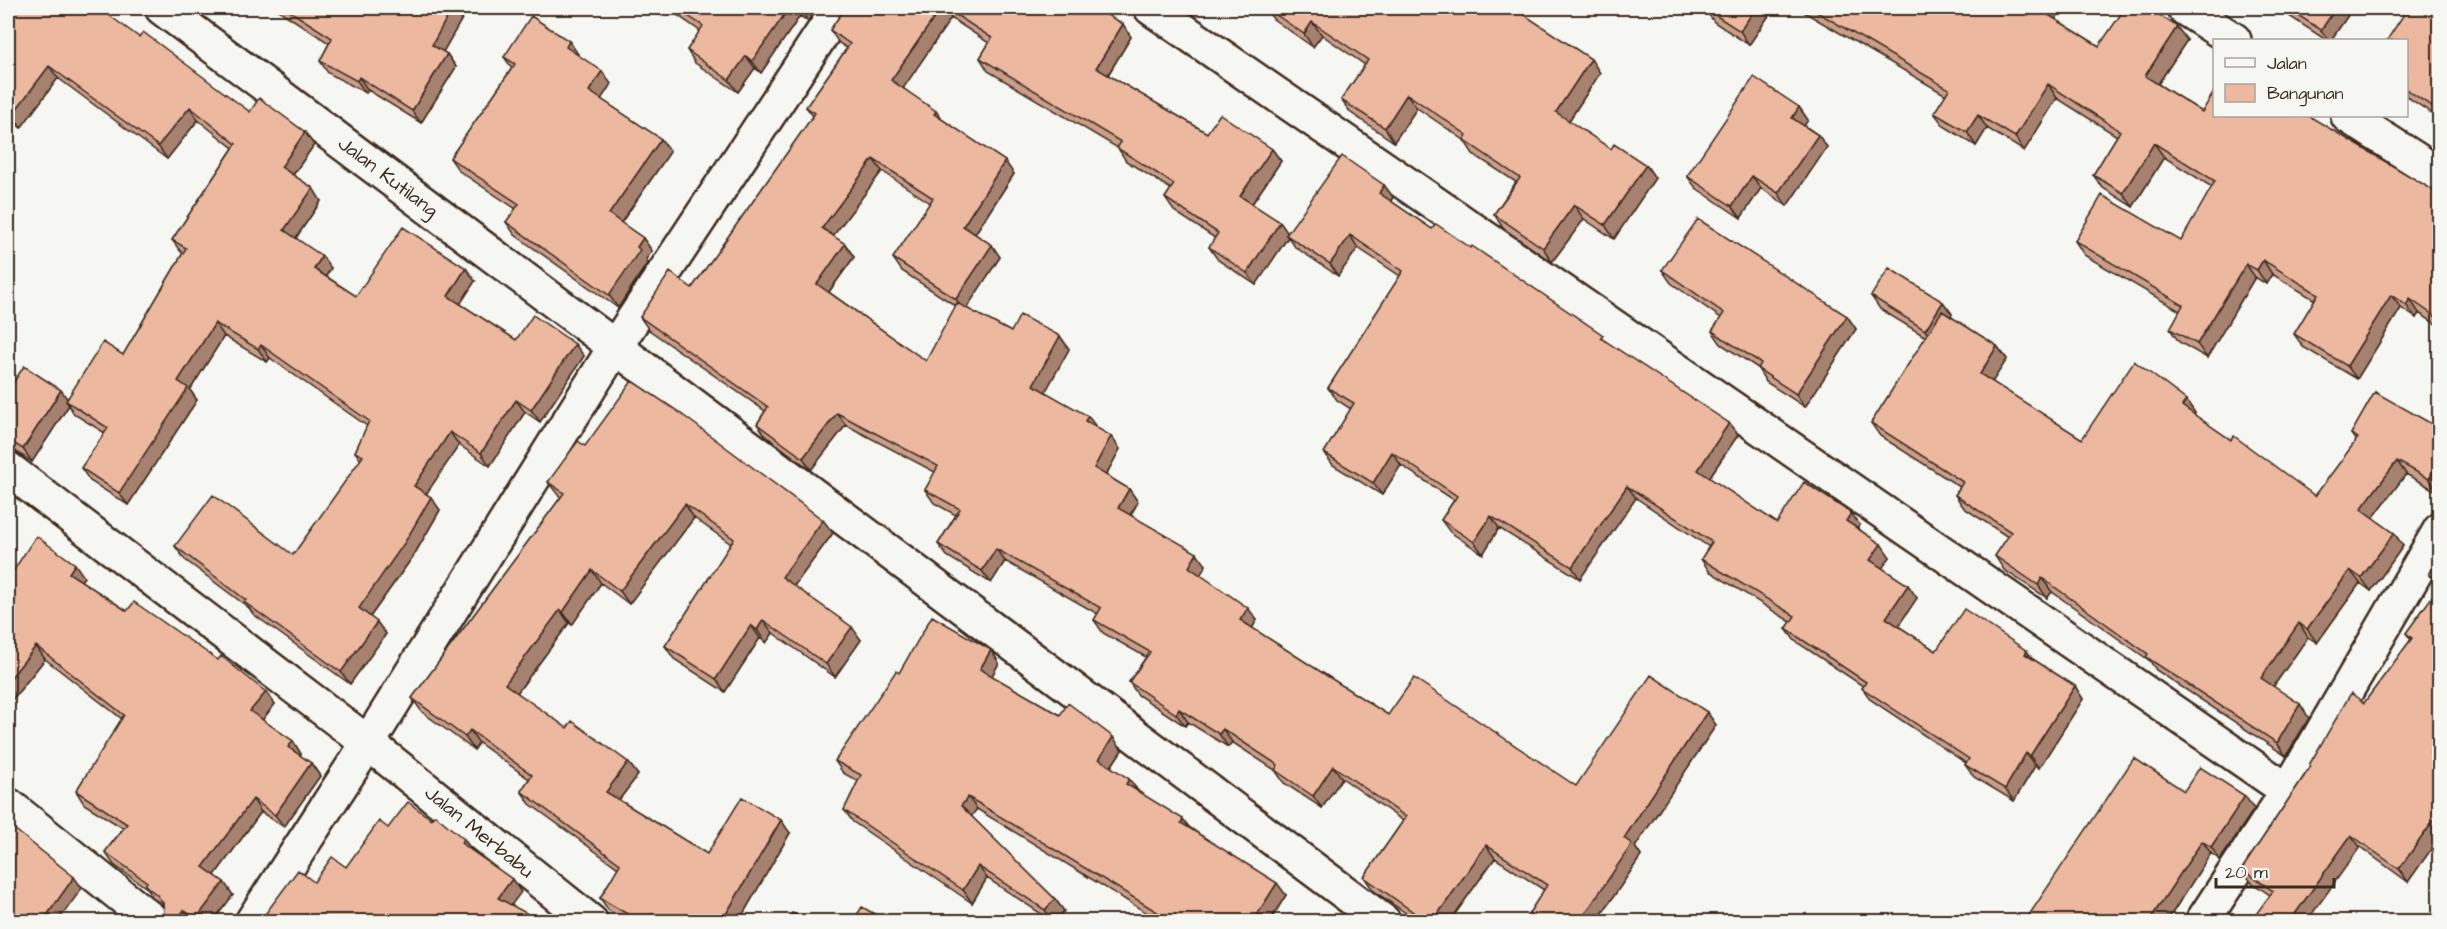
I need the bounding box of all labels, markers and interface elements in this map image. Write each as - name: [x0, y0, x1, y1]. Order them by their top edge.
- legend: [2213, 39, 2408, 117]
- text: Jalan: [2267, 51, 2307, 76]
- text: Bangunan: [2267, 81, 2344, 107]
- street label: Jalan Kutilang: [331, 130, 444, 225]
- street label: Jalan Merbabu: [418, 779, 540, 885]
- scale bar: [2216, 851, 2334, 889]
- text: 20 m: [2225, 860, 2268, 885]

